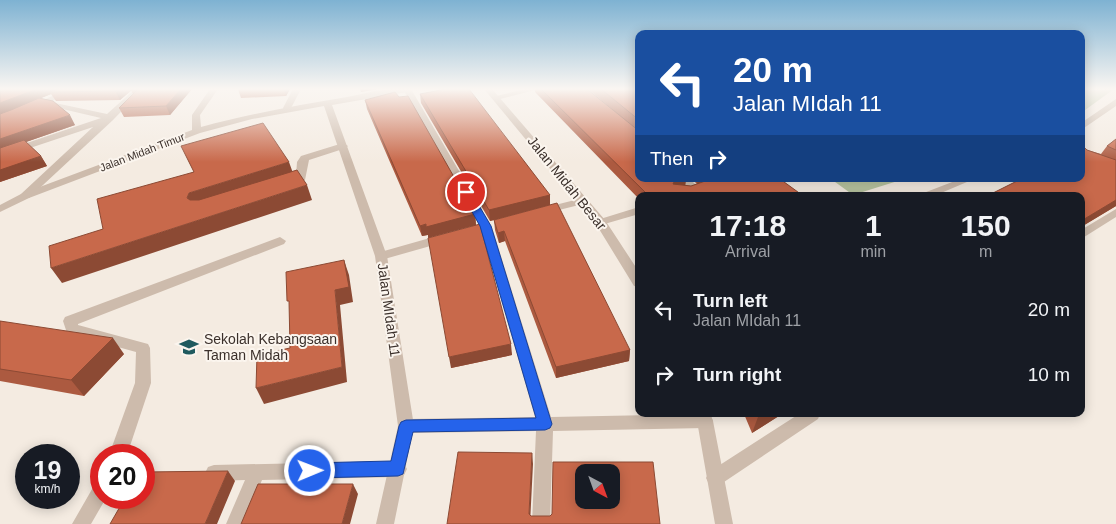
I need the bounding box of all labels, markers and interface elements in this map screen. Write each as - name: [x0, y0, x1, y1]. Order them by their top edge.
- icon: left: [650, 50, 715, 115]
- text: 20 m: [733, 50, 813, 89]
- text: Jalan MIdah 11: [733, 91, 882, 116]
- street label: Jalan Midah Timur: [98, 130, 186, 174]
- street label: Jalan Midah Besar: [524, 133, 610, 233]
- icon: right: [703, 145, 731, 173]
- text: Then: [650, 148, 693, 169]
- pin: [445, 171, 487, 213]
- icon: arrive: [452, 178, 480, 206]
- text: 17:18: [709, 209, 786, 242]
- text: 1: [865, 209, 882, 242]
- text: 150: [961, 209, 1011, 242]
- text: Arrival: [725, 243, 770, 260]
- text: min: [860, 243, 886, 260]
- text: m: [979, 243, 992, 260]
- street label: Jalan MIdah 11: [374, 262, 404, 358]
- text: Turn left: [693, 290, 768, 311]
- icon: left: [650, 296, 678, 324]
- text: 20 m: [1028, 299, 1070, 320]
- text: Jalan MIdah 11: [693, 312, 801, 329]
- place label: Sekolah Kebangsaan Taman Midah: [204, 331, 337, 363]
- school or university icon: Sekolah Kebangsaan Taman Midah: [178, 336, 200, 358]
- icon: right: [650, 361, 678, 389]
- text: Turn right: [693, 364, 781, 385]
- text: 10 m: [1028, 364, 1070, 385]
- speed limit sign: 20: [90, 444, 155, 509]
- position arrow: [283, 444, 335, 496]
- text: 19: [34, 456, 61, 484]
- north arrow: [575, 464, 620, 509]
- map controls: [575, 464, 620, 509]
- text: km/h: [34, 482, 61, 496]

